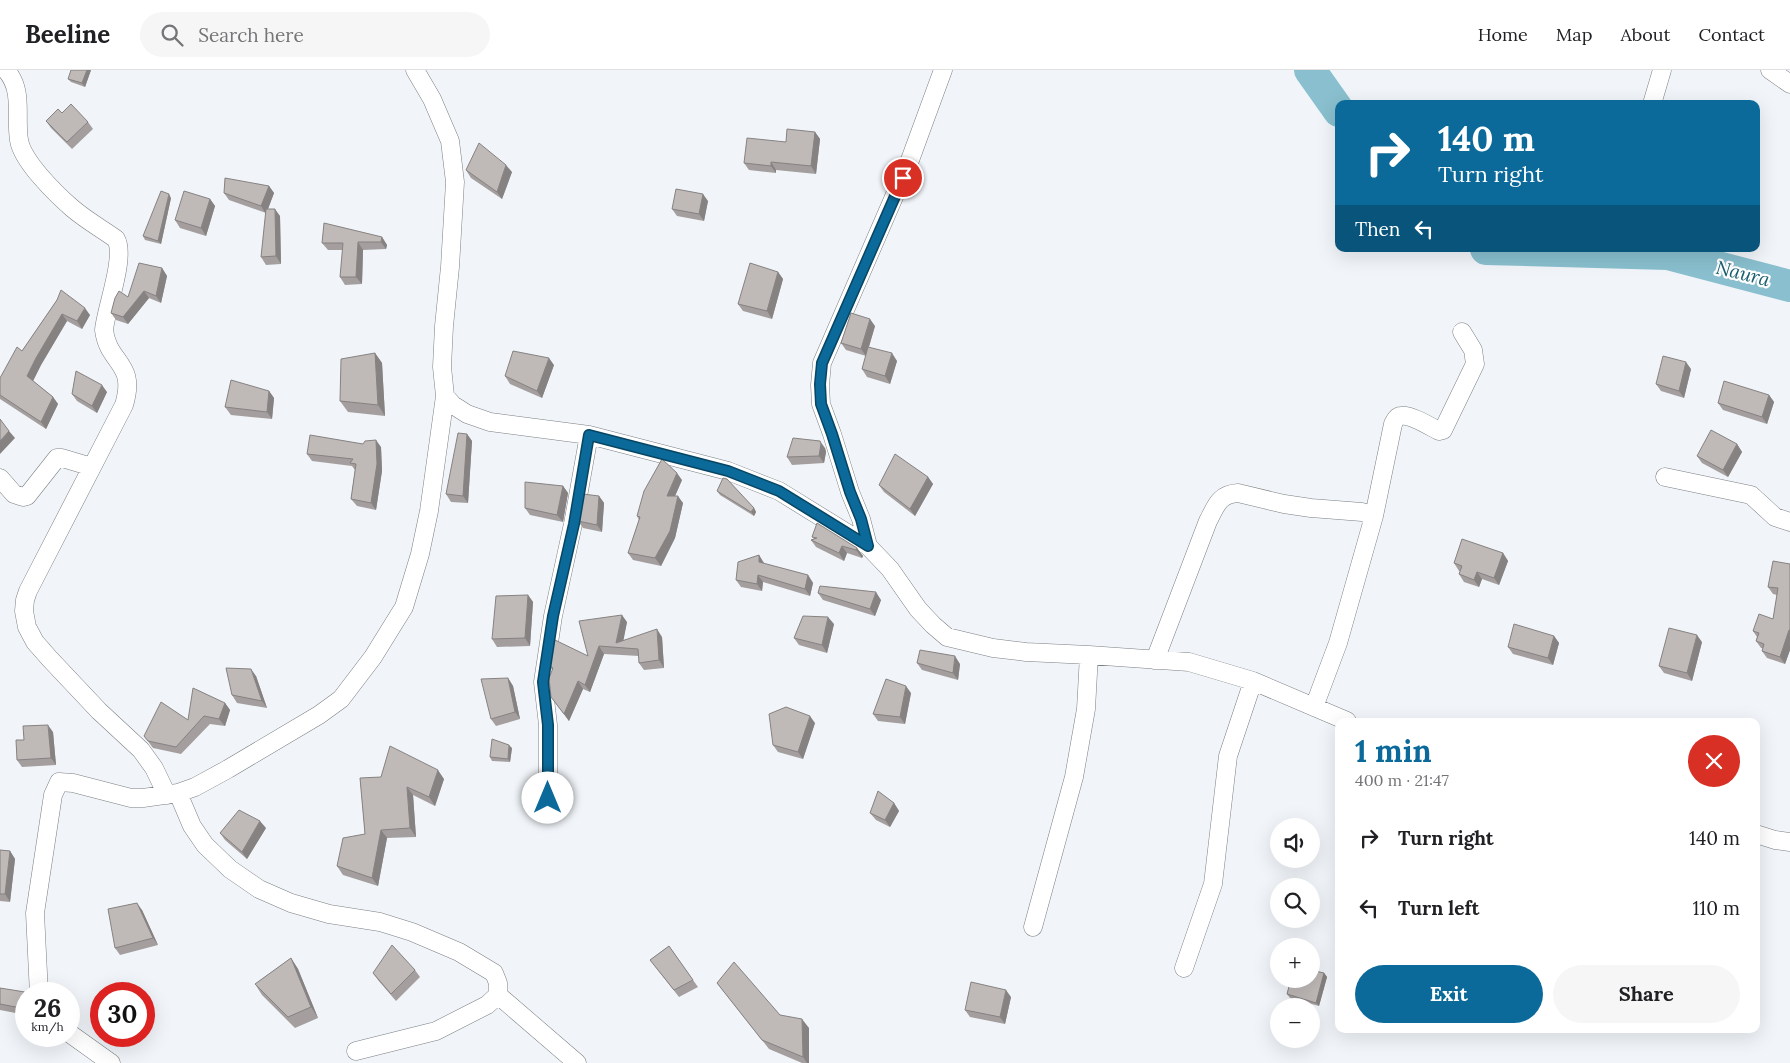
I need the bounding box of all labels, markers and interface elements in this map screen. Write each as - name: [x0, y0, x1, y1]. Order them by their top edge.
- search box: [140, 12, 490, 57]
- text: Beeline: [25, 19, 110, 50]
- icon: search: [158, 21, 186, 49]
- text: Search here: [198, 23, 304, 47]
- text: Home: [1478, 23, 1528, 46]
- text: Map: [1556, 23, 1592, 46]
- text: About: [1620, 23, 1670, 46]
- text: Contact: [1698, 23, 1765, 46]
- text: 140 m: [1438, 116, 1535, 161]
- icon: right: [1355, 120, 1420, 185]
- pin: [882, 157, 924, 199]
- text: Turn right: [1438, 160, 1543, 188]
- icon: arrive: [889, 164, 917, 192]
- icon: left: [1410, 215, 1438, 243]
- text: Then: [1355, 217, 1400, 241]
- water label: Naura: [1714, 255, 1773, 291]
- text: 1 min: [1355, 732, 1432, 770]
- button: close: [1688, 735, 1740, 787]
- text: 400 m · 21:47: [1355, 770, 1449, 790]
- position arrow: [521, 771, 573, 823]
- map controls: [1270, 818, 1320, 1048]
- button: sound: [1270, 818, 1320, 868]
- icon: right: [1355, 824, 1383, 852]
- text: Turn right: [1398, 826, 1494, 850]
- text: 140 m: [1689, 826, 1740, 850]
- button: search: [1270, 878, 1320, 928]
- icon: left: [1355, 894, 1383, 922]
- text: Turn left: [1398, 896, 1479, 920]
- text: 110 m: [1692, 896, 1740, 920]
- button: +: [1270, 938, 1320, 988]
- button: Exit: [1355, 965, 1543, 1023]
- button: Share: [1553, 965, 1740, 1023]
- speed limit sign: 30: [90, 982, 155, 1047]
- text: 26: [34, 992, 61, 1024]
- button: −: [1270, 998, 1320, 1048]
- text: km/h: [31, 1019, 64, 1034]

